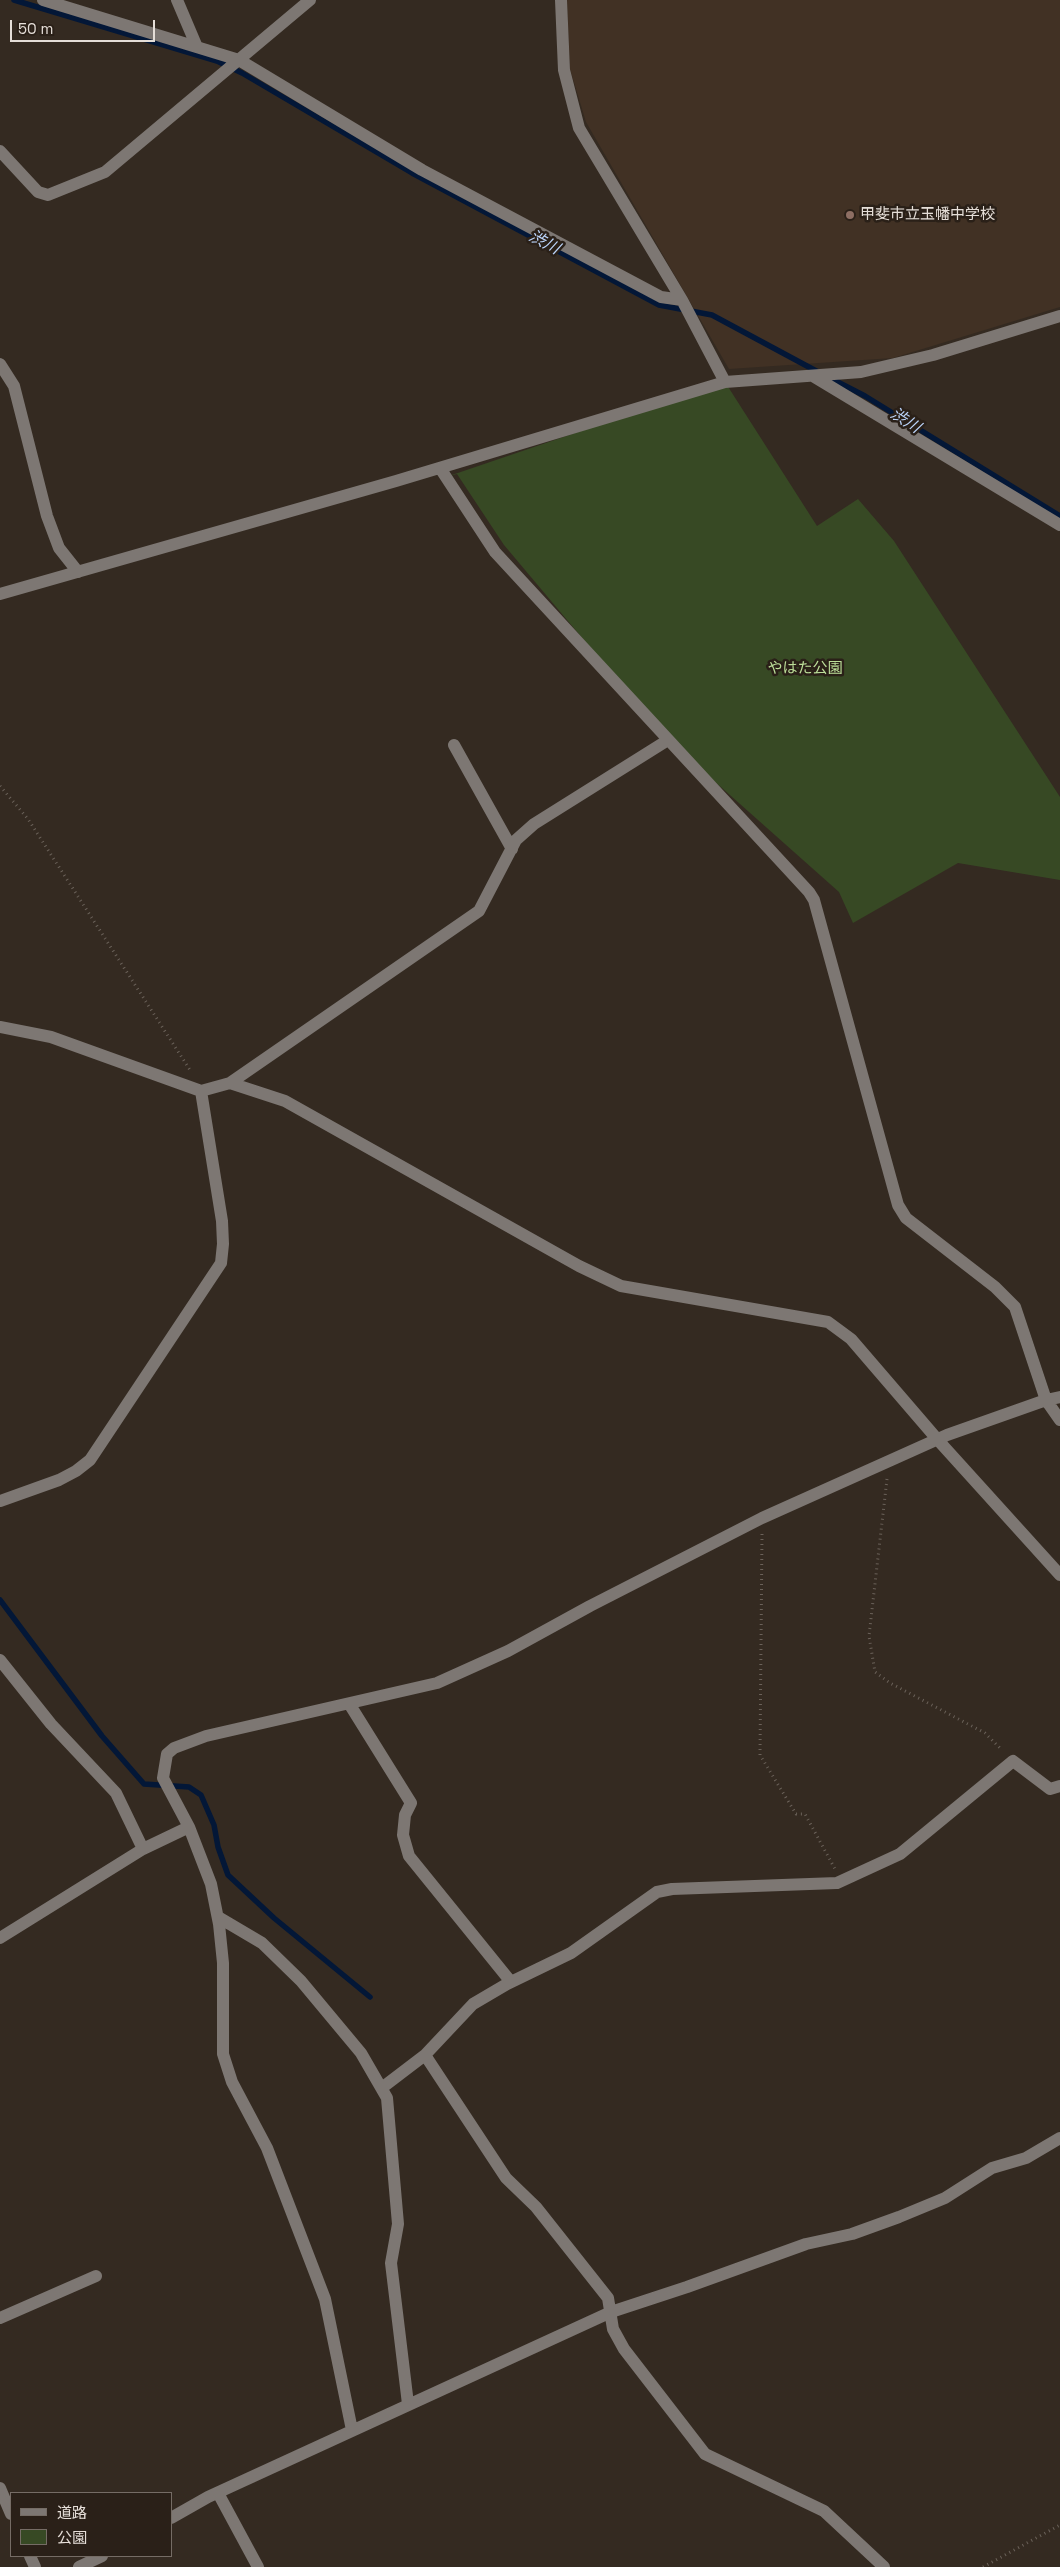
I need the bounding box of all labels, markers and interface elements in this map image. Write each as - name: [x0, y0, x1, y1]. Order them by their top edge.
- scale bar: [12, 10, 158, 42]
- text: 50 m: [18, 19, 53, 38]
- place label: 甲斐市立玉幡中学校: [860, 206, 995, 224]
- marker: 甲斐市立玉幡中学校: [844, 209, 856, 221]
- water label: 渋川: [525, 227, 563, 259]
- water label: 渋川: [886, 404, 924, 438]
- park label: やはた公園: [768, 660, 842, 678]
- legend: [10, 2492, 172, 2557]
- text: 道路: [57, 2503, 87, 2522]
- text: 公園: [57, 2528, 87, 2547]

